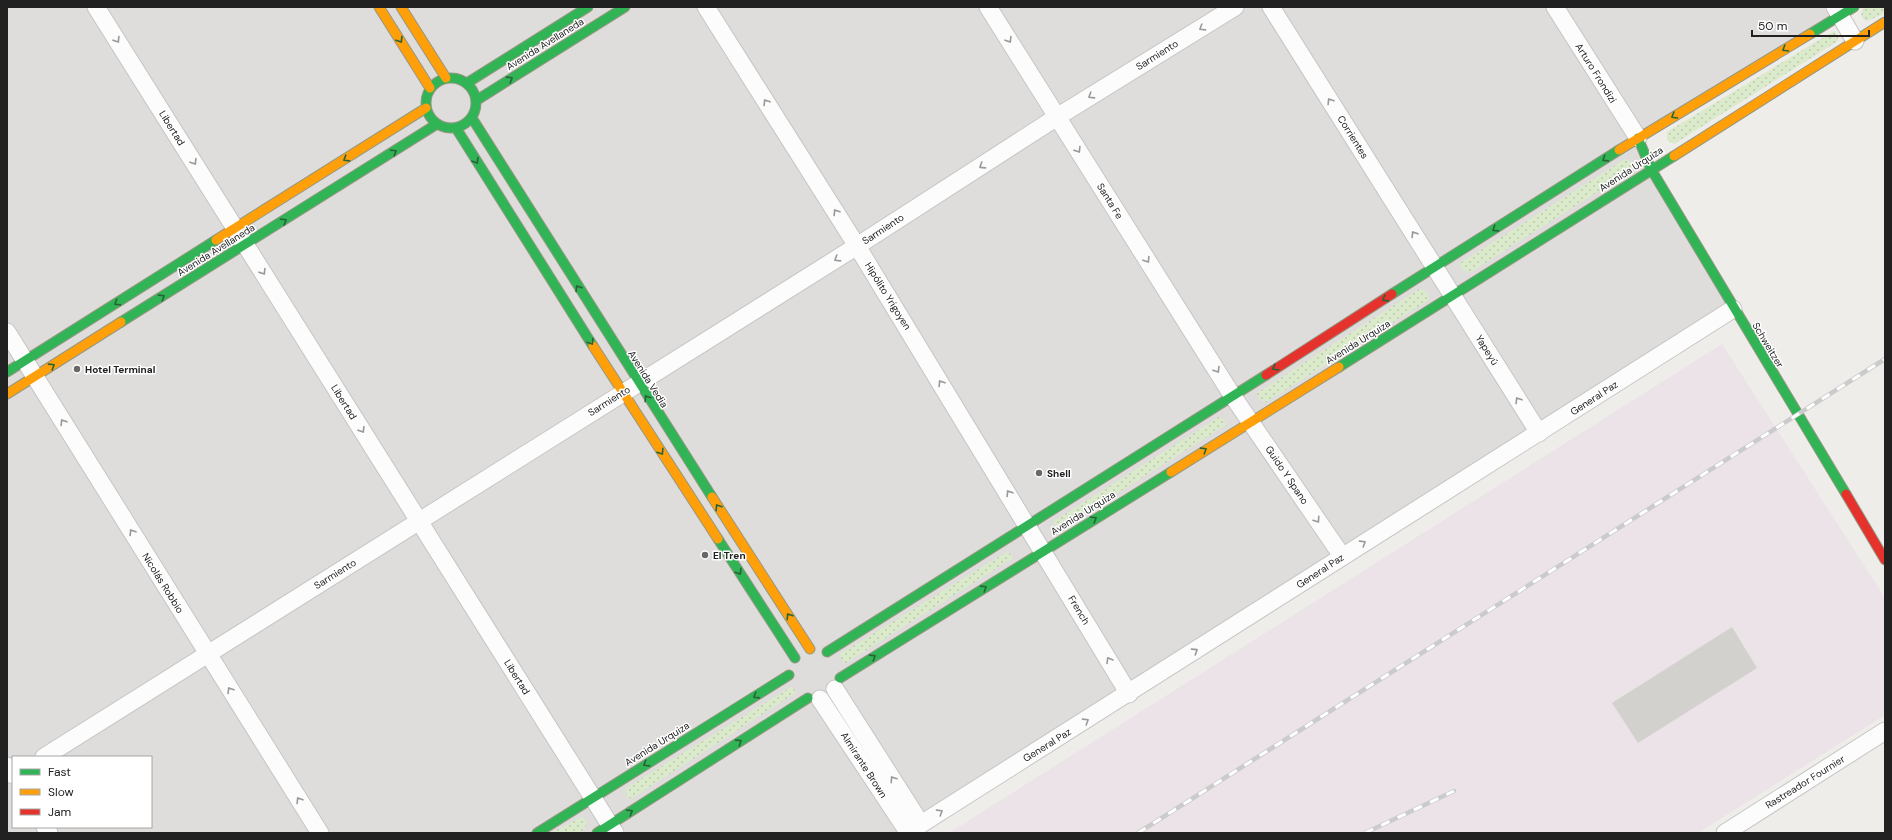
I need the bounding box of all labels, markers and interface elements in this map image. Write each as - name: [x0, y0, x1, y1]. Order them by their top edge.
- scale bar: [1752, 12, 1869, 38]
- street label: Avenida Avellaneda: [504, 15, 586, 73]
- text: 50 m: [1758, 18, 1787, 34]
- one-way arrow: [1199, 23, 1206, 30]
- one-way arrow: [112, 36, 120, 43]
- one-way arrow: [395, 36, 403, 43]
- one-way arrow: [1004, 36, 1011, 43]
- street label: Sarmiento: [1133, 37, 1181, 73]
- street label: Arturo Frondizi: [1572, 41, 1620, 105]
- one-way arrow: [1782, 45, 1789, 52]
- one-way arrow: [506, 76, 513, 84]
- one-way arrow: [1088, 91, 1095, 99]
- one-way arrow: [1327, 98, 1335, 105]
- one-way arrow: [764, 100, 771, 107]
- street label: Libertad: [156, 108, 188, 148]
- one-way arrow: [1671, 112, 1678, 119]
- street label: Corrientes: [1335, 113, 1371, 161]
- street label: Avenida Urquiza: [1597, 143, 1665, 195]
- one-way arrow: [1073, 146, 1081, 153]
- one-way arrow: [390, 149, 397, 156]
- one-way arrow: [343, 154, 350, 161]
- one-way arrow: [1602, 154, 1609, 162]
- one-way arrow: [472, 157, 479, 164]
- one-way arrow: [189, 158, 196, 165]
- one-way arrow: [979, 161, 986, 168]
- street label: Santa Fe: [1094, 181, 1126, 222]
- one-way arrow: [833, 209, 840, 216]
- street label: Sarmiento: [860, 211, 906, 247]
- one-way arrow: [280, 218, 287, 225]
- street label: Avenida Avellaneda: [175, 221, 257, 279]
- one-way arrow: [1492, 224, 1499, 232]
- one-way arrow: [1412, 231, 1419, 238]
- one-way arrow: [834, 254, 841, 261]
- one-way arrow: [1143, 256, 1150, 263]
- street label: Hipólito Yrigoyen: [862, 260, 914, 332]
- one-way arrow: [258, 268, 265, 275]
- one-way arrow: [575, 285, 583, 292]
- one-way arrow: [1382, 294, 1389, 301]
- one-way arrow: [158, 295, 165, 302]
- one-way arrow: [114, 298, 121, 305]
- street label: Avenida Urquiza: [1323, 317, 1393, 367]
- street label: Schweitzer: [1749, 320, 1787, 370]
- street label: Yapeyú: [1473, 332, 1502, 368]
- one-way arrow: [586, 338, 593, 345]
- street label: Avenida Vedia: [625, 348, 671, 410]
- place label: Hotel Terminal: [85, 363, 156, 376]
- one-way arrow: [1272, 363, 1279, 371]
- one-way arrow: [48, 364, 55, 371]
- marker: Hotel Terminal: [72, 364, 82, 374]
- one-way arrow: [1212, 366, 1219, 373]
- street label: General Paz: [1568, 378, 1621, 418]
- one-way arrow: [938, 380, 945, 387]
- street label: Libertad: [328, 382, 360, 422]
- street label: Sarmiento: [585, 383, 633, 419]
- one-way arrow: [644, 395, 652, 402]
- one-way arrow: [1515, 397, 1523, 404]
- one-way arrow: [60, 419, 68, 426]
- one-way arrow: [357, 425, 364, 432]
- street label: Guido Y Spano: [1263, 443, 1311, 507]
- one-way arrow: [656, 448, 664, 455]
- one-way arrow: [1200, 448, 1207, 455]
- place label: Shell: [1047, 467, 1071, 480]
- marker: Shell: [1034, 468, 1044, 478]
- street label: Avenida Urquiza: [1048, 488, 1118, 538]
- one-way arrow: [1006, 490, 1013, 497]
- one-way arrow: [715, 504, 723, 511]
- one-way arrow: [1312, 515, 1319, 522]
- one-way arrow: [1090, 517, 1097, 524]
- one-way arrow: [129, 529, 136, 536]
- one-way arrow: [1359, 540, 1366, 548]
- place label: El Tren: [713, 549, 746, 562]
- street label: Nicolás Robbio: [139, 550, 187, 616]
- marker: El Tren: [700, 550, 710, 560]
- street label: General Paz: [1294, 551, 1347, 591]
- street label: Sarmiento: [311, 556, 359, 592]
- one-way arrow: [735, 568, 742, 575]
- one-way arrow: [980, 586, 987, 593]
- street label: French: [1065, 593, 1093, 627]
- one-way arrow: [786, 613, 794, 620]
- one-way arrow: [1191, 648, 1198, 656]
- one-way arrow: [869, 654, 876, 662]
- street label: Libertad: [501, 657, 533, 697]
- one-way arrow: [1107, 657, 1114, 664]
- one-way arrow: [227, 687, 235, 694]
- one-way arrow: [753, 691, 760, 698]
- one-way arrow: [1082, 718, 1089, 726]
- street label: Avenida Urquiza: [622, 719, 692, 769]
- street label: General Paz: [1021, 725, 1074, 765]
- street label: Almirante Brown: [838, 730, 890, 801]
- one-way arrow: [735, 739, 742, 747]
- street label: Rastreador Fournier: [1763, 752, 1847, 812]
- legend: [12, 756, 152, 828]
- one-way arrow: [643, 760, 650, 767]
- text: Fast: [48, 764, 71, 780]
- one-way arrow: [890, 776, 897, 783]
- text: Slow: [48, 784, 74, 800]
- one-way arrow: [296, 797, 304, 804]
- text: Jam: [48, 804, 71, 820]
- one-way arrow: [625, 810, 632, 817]
- one-way arrow: [936, 810, 943, 817]

